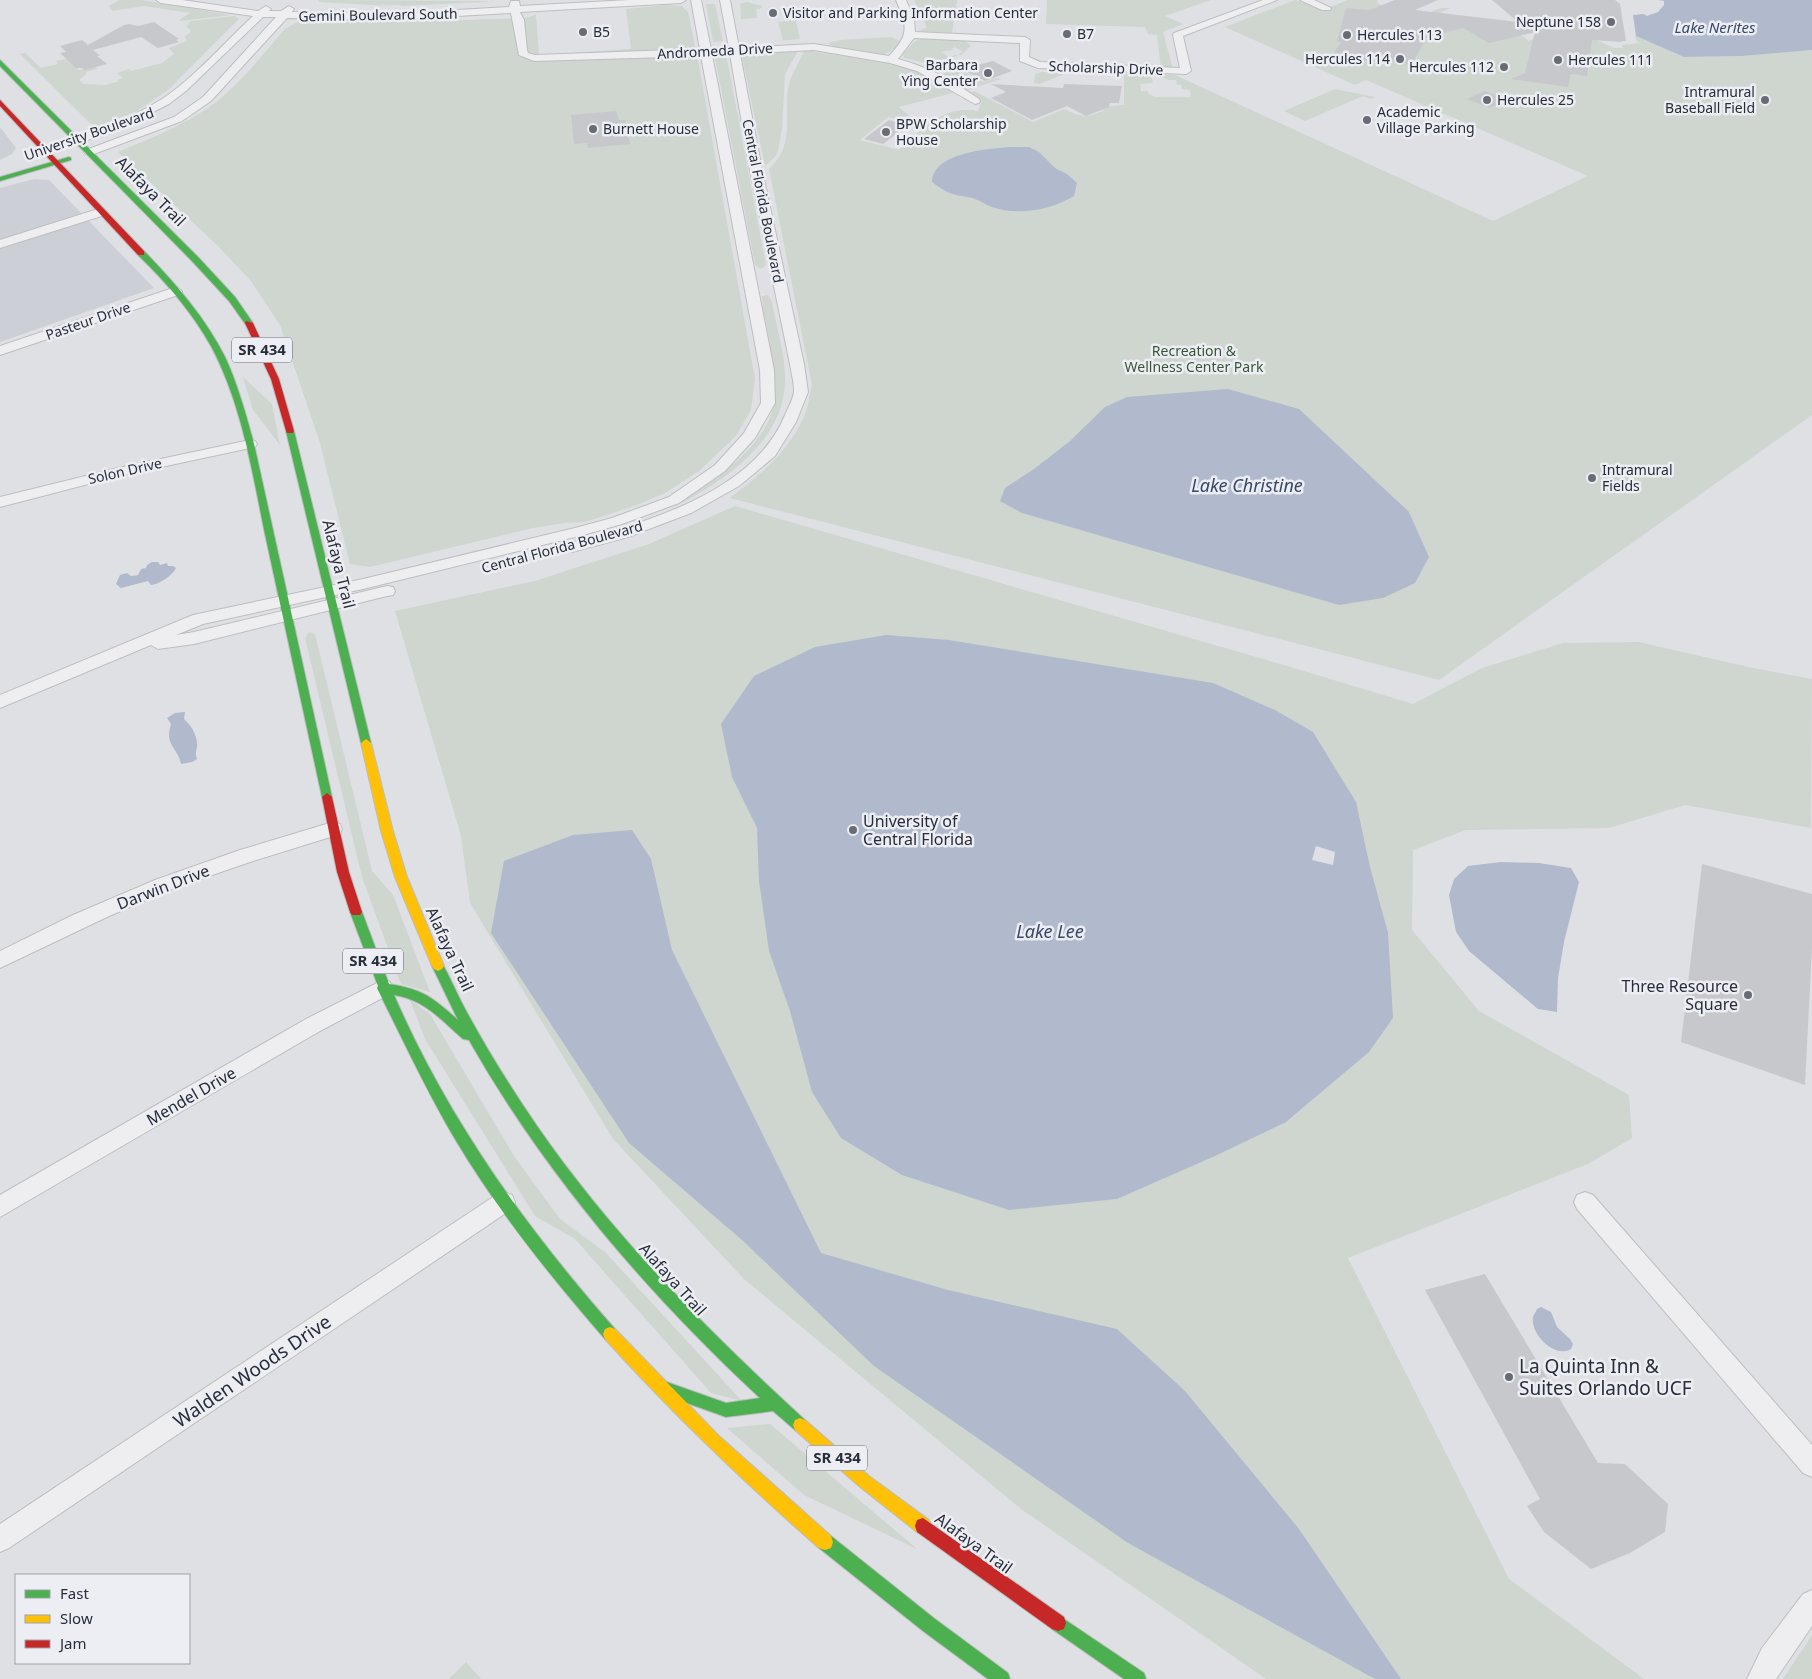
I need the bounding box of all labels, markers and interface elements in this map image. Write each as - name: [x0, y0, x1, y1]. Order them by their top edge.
- place label: Visitor and Parking Information Center: [783, 3, 1038, 22]
- street label: Gemini Boulevard South: [298, 4, 458, 25]
- marker: Visitor and Parking Information Center: [767, 7, 779, 19]
- place label: Neptune 158: [1516, 12, 1601, 31]
- marker: Neptune 158: [1605, 16, 1617, 28]
- water label: Lake Nerites: [1674, 17, 1756, 37]
- place label: B5: [593, 22, 610, 41]
- place label: B7: [1077, 24, 1094, 43]
- place label: Hercules 113: [1357, 25, 1442, 44]
- marker: B5: [577, 26, 589, 38]
- marker: B7: [1061, 28, 1073, 40]
- marker: Hercules 113: [1341, 29, 1353, 41]
- street label: Andromeda Drive: [657, 38, 773, 63]
- place label: Hercules 114: [1305, 49, 1390, 68]
- place label: Hercules 111: [1568, 50, 1653, 69]
- marker: Hercules 114: [1394, 53, 1406, 65]
- marker: Hercules 111: [1552, 54, 1564, 66]
- place label: Barbara Ying Center: [901, 55, 978, 90]
- street label: Scholarship Drive: [1048, 56, 1164, 79]
- place label: Hercules 112: [1409, 57, 1494, 76]
- marker: Hercules 112: [1498, 61, 1510, 73]
- marker: Barbara Ying Center: [982, 67, 994, 79]
- place label: Intramural Baseball Field: [1665, 82, 1755, 117]
- place label: Hercules 25: [1497, 90, 1574, 109]
- marker: Hercules 25: [1481, 94, 1493, 106]
- marker: Intramural Baseball Field: [1759, 94, 1771, 106]
- street label: University Boulevard: [21, 102, 156, 165]
- place label: Academic Village Parking: [1377, 102, 1475, 137]
- place label: BPW Scholarship House: [896, 114, 1007, 149]
- marker: Academic Village Parking: [1361, 114, 1373, 126]
- street label: Central Florida Boulevard: [738, 117, 789, 284]
- place label: Burnett House: [603, 119, 699, 138]
- marker: Burnett House: [587, 123, 599, 135]
- marker: BPW Scholarship House: [880, 126, 892, 138]
- street label: Alafaya Trail: [111, 151, 191, 231]
- street label: Pasteur Drive: [43, 297, 133, 344]
- road number: SR 434: [232, 338, 292, 362]
- park label: Recreation & Wellness Center Park: [1125, 341, 1264, 376]
- street label: Solon Drive: [86, 453, 164, 488]
- place label: Intramural Fields: [1602, 460, 1673, 495]
- marker: Intramural Fields: [1586, 472, 1598, 484]
- water label: Lake Christine: [1191, 473, 1303, 497]
- street label: Central Florida Boulevard: [479, 516, 645, 577]
- street label: Alafaya Trail: [317, 517, 361, 611]
- place label: University of Central Florida: [863, 810, 973, 850]
- marker: University of Central Florida: [847, 824, 859, 836]
- street label: Darwin Drive: [114, 859, 212, 915]
- street label: Alafaya Trail: [421, 903, 479, 995]
- water label: Lake Lee: [1016, 919, 1084, 943]
- road number: SR 434: [343, 948, 403, 974]
- place label: Three Resource Square: [1622, 975, 1738, 1015]
- marker: Three Resource Square: [1742, 989, 1754, 1001]
- street label: Mendel Drive: [142, 1061, 240, 1131]
- street label: Alafaya Trail: [634, 1238, 712, 1320]
- street label: Walden Woods Drive: [168, 1309, 336, 1433]
- place label: La Quinta Inn & Suites Orlando UCF: [1519, 1353, 1692, 1401]
- marker: La Quinta Inn & Suites Orlando UCF: [1503, 1371, 1515, 1383]
- road number: SR 434: [807, 1446, 867, 1470]
- street label: Alafaya Trail: [931, 1507, 1017, 1579]
- legend: [15, 1574, 190, 1664]
- text: Fast: [60, 1583, 89, 1603]
- text: Slow: [60, 1608, 93, 1628]
- text: Jam: [58, 1633, 87, 1653]

